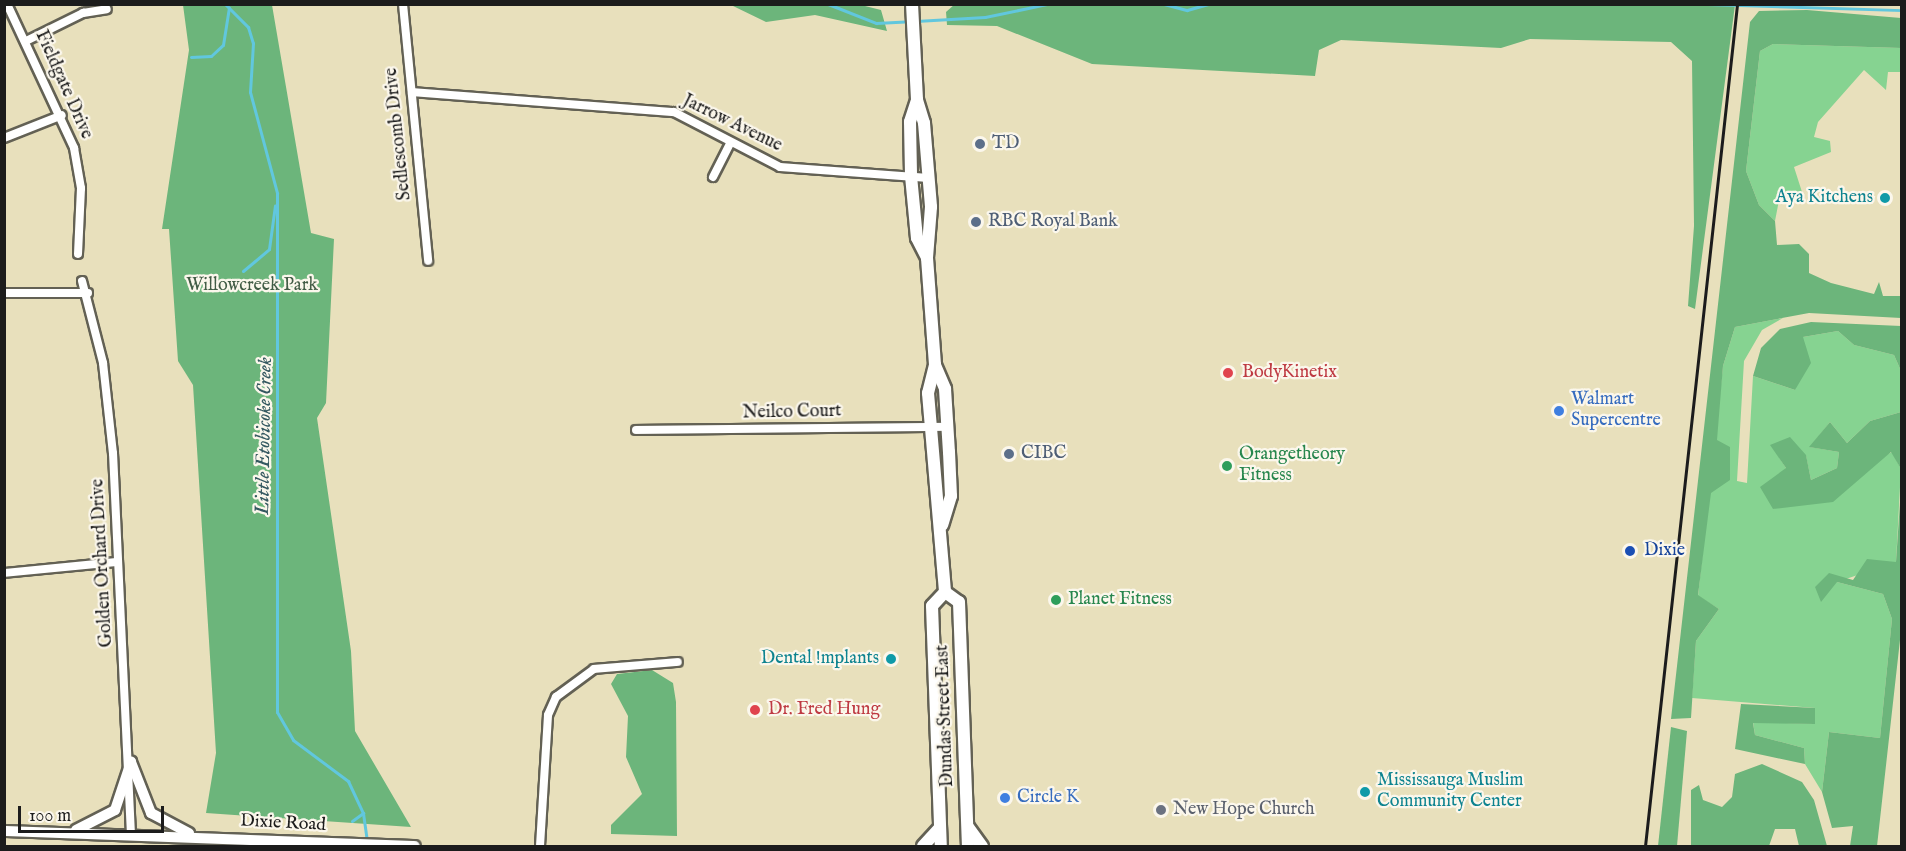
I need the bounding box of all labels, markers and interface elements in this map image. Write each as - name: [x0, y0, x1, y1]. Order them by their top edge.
- street label: Fieldgate Drive: [29, 27, 97, 143]
- street label: Sedlescomb Drive: [381, 67, 417, 201]
- street label: Jarrow Avenue: [679, 91, 785, 157]
- place label: TD: [992, 133, 1020, 155]
- marker: TD: [973, 137, 987, 151]
- place label: Aya Kitchens: [1775, 187, 1873, 209]
- marker: Aya Kitchens: [1878, 191, 1892, 205]
- place label: RBC Royal Bank: [988, 211, 1118, 233]
- marker: RBC Royal Bank: [969, 215, 983, 229]
- park label: Willowcreek Park: [186, 275, 318, 297]
- water label: Little Etobicoke Creek: [251, 357, 277, 515]
- place label: BodyKinetix: [1242, 362, 1337, 384]
- marker: BodyKinetix: [1219, 364, 1237, 382]
- place label: Walmart Supercentre: [1571, 390, 1661, 432]
- street label: Neilco Court: [742, 401, 842, 425]
- marker: Walmart Supercentre: [1552, 404, 1566, 418]
- place label: CIBC: [1021, 443, 1066, 465]
- place label: Orangetheory Fitness: [1239, 445, 1345, 488]
- marker: CIBC: [1002, 447, 1016, 461]
- marker: Orangetheory Fitness: [1220, 459, 1234, 473]
- street label: Golden Orchard Drive: [88, 478, 118, 648]
- place label: Dixie: [1644, 540, 1685, 562]
- marker: Dixie: [1621, 542, 1639, 560]
- place label: Planet Fitness: [1068, 589, 1172, 611]
- marker: Planet Fitness: [1049, 593, 1063, 607]
- street label: Dundas Street East: [933, 644, 959, 788]
- place label: Dental !mplants: [761, 648, 879, 670]
- marker: Dental !mplants: [884, 652, 898, 666]
- place label: Dr. Fred Hung: [768, 699, 880, 721]
- marker: Dr. Fred Hung: [746, 701, 764, 719]
- place label: Mississauga Muslim Community Center: [1377, 771, 1523, 814]
- marker: Mississauga Muslim Community Center: [1358, 785, 1372, 799]
- place label: Circle K: [1017, 787, 1079, 809]
- marker: Circle K: [998, 791, 1012, 805]
- scale bar: [21, 794, 166, 832]
- place label: New Hope Church: [1173, 799, 1315, 821]
- marker: New Hope Church: [1154, 803, 1168, 817]
- text: 100 m: [29, 805, 71, 828]
- street label: Dixie Road: [240, 811, 326, 837]

